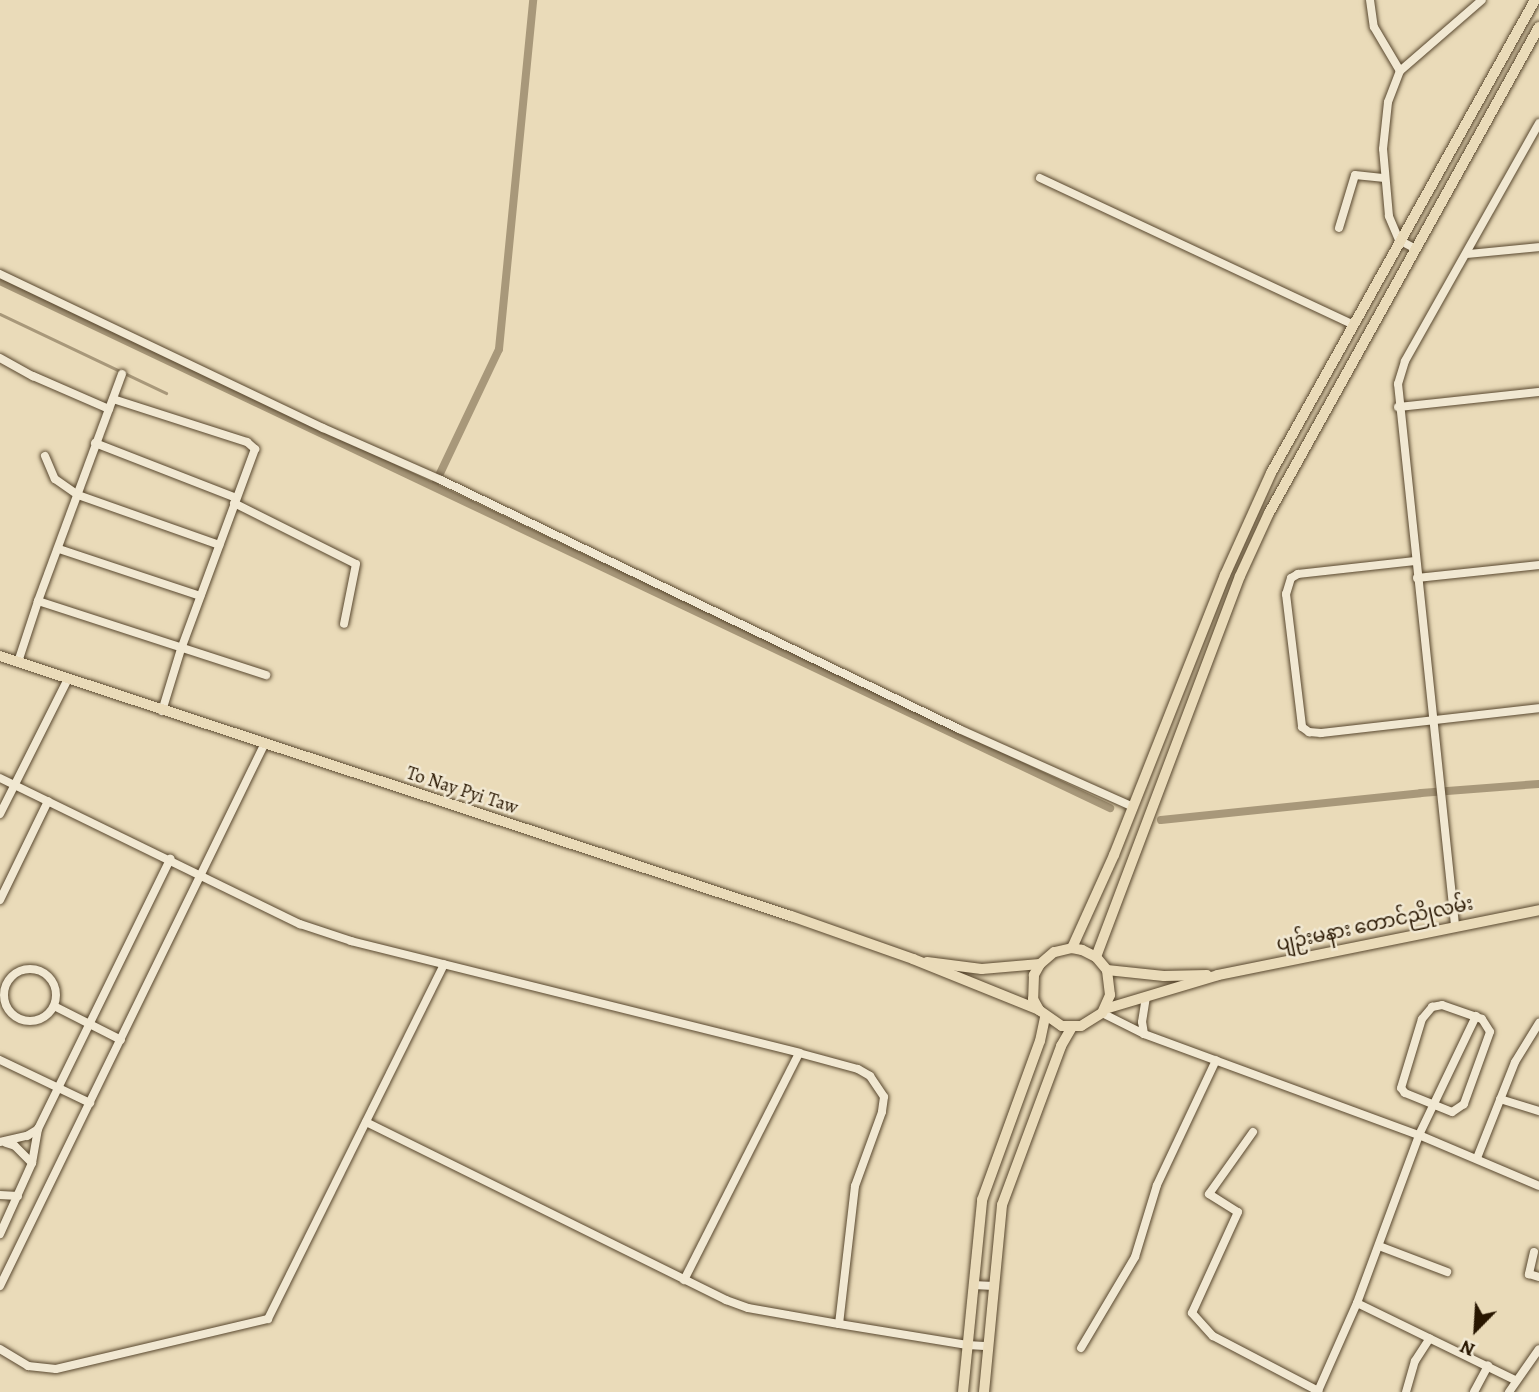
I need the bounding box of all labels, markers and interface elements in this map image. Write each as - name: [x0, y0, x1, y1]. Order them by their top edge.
- street label: To Nay Pyi Taw: [403, 762, 521, 820]
- street label: ပျဉ်းမနား တောင်ညိုလမ်း: [1275, 893, 1475, 957]
- north arrow: [1441, 1294, 1511, 1364]
- text: N: [1456, 1333, 1479, 1363]

